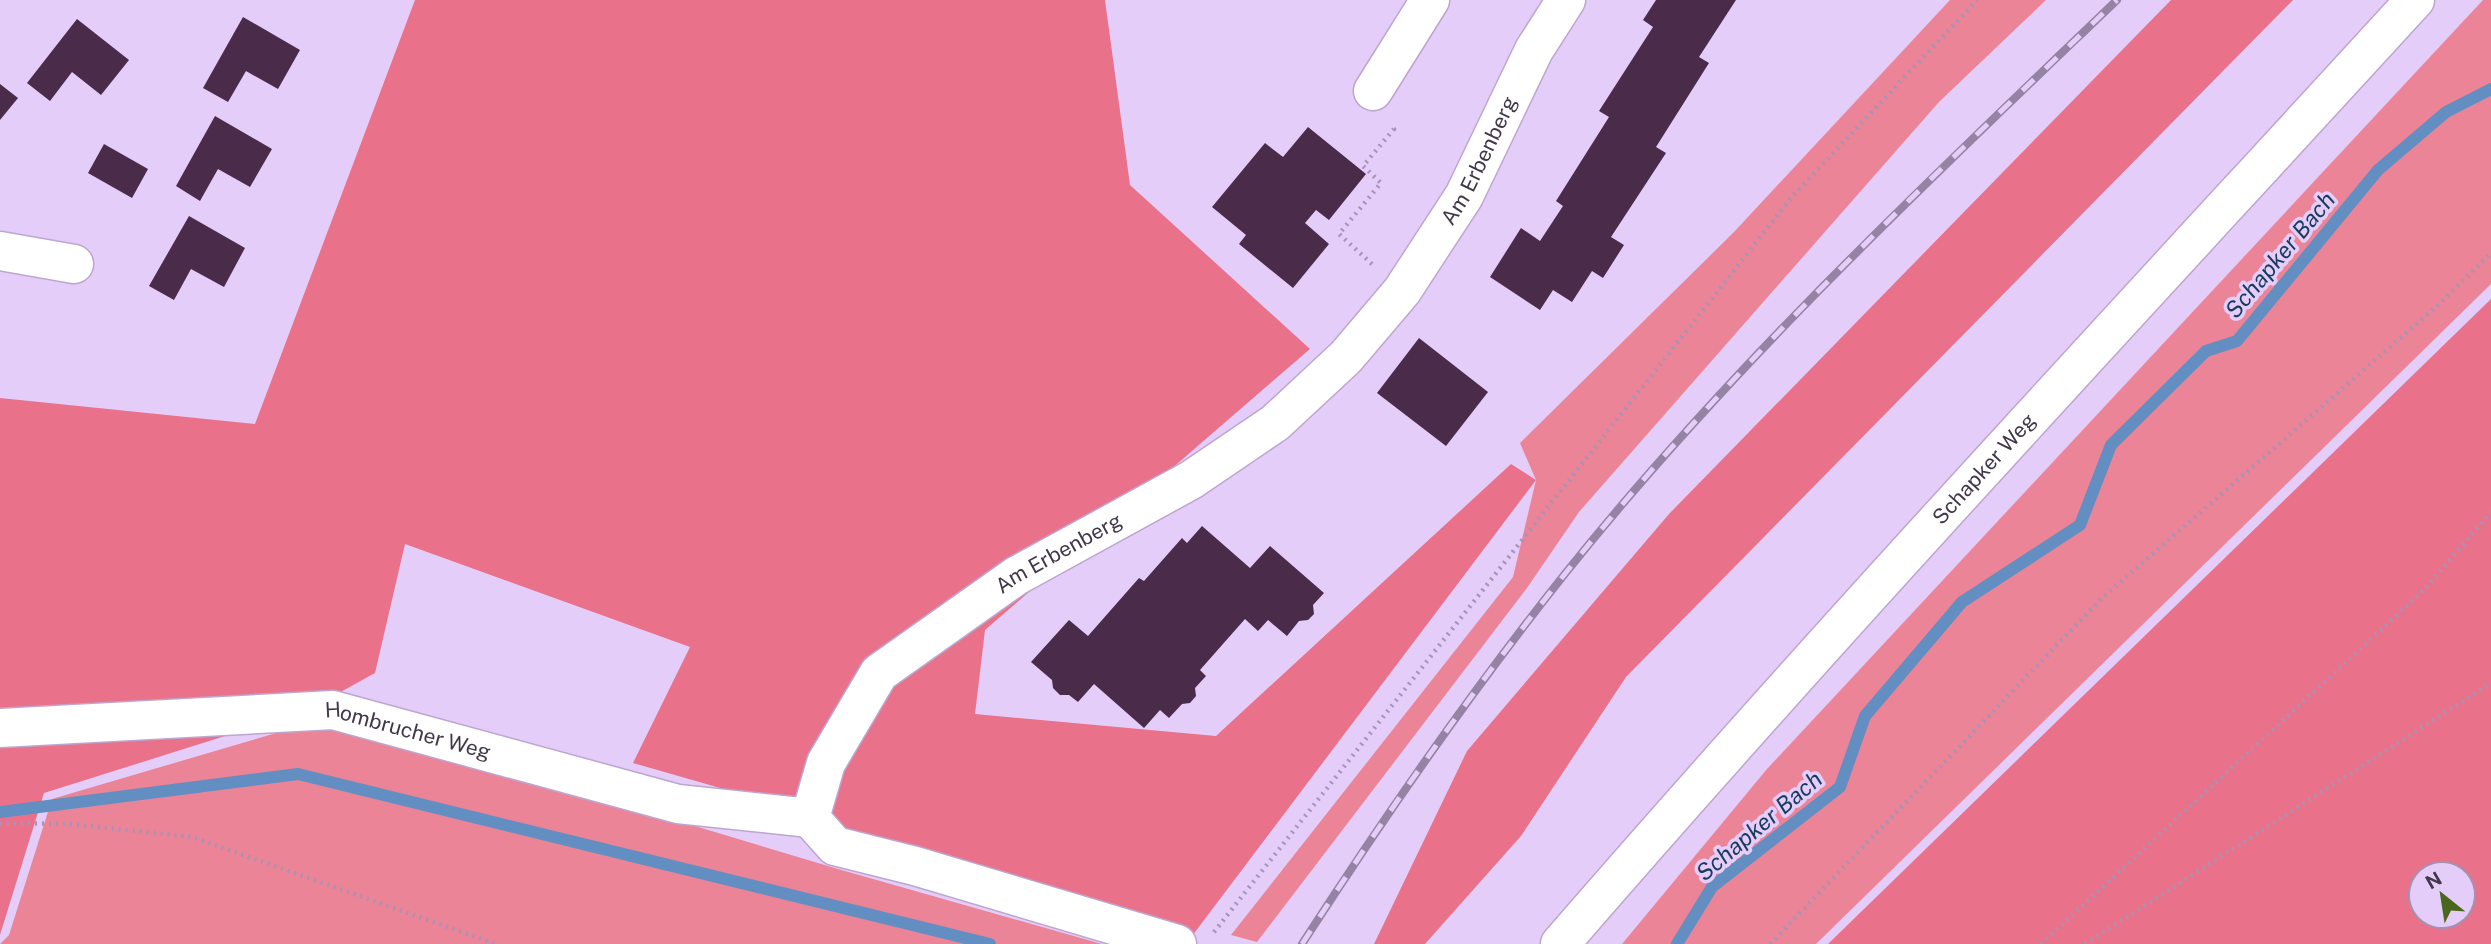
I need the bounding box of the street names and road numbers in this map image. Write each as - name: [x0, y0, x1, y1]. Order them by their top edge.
- street label: Am Erbenberg: [1436, 92, 1522, 230]
- street label: Schapker Weg: [1927, 408, 2041, 529]
- street label: Am Erbenberg: [990, 507, 1126, 599]
- street label: Hombrucher Weg: [324, 697, 494, 764]

